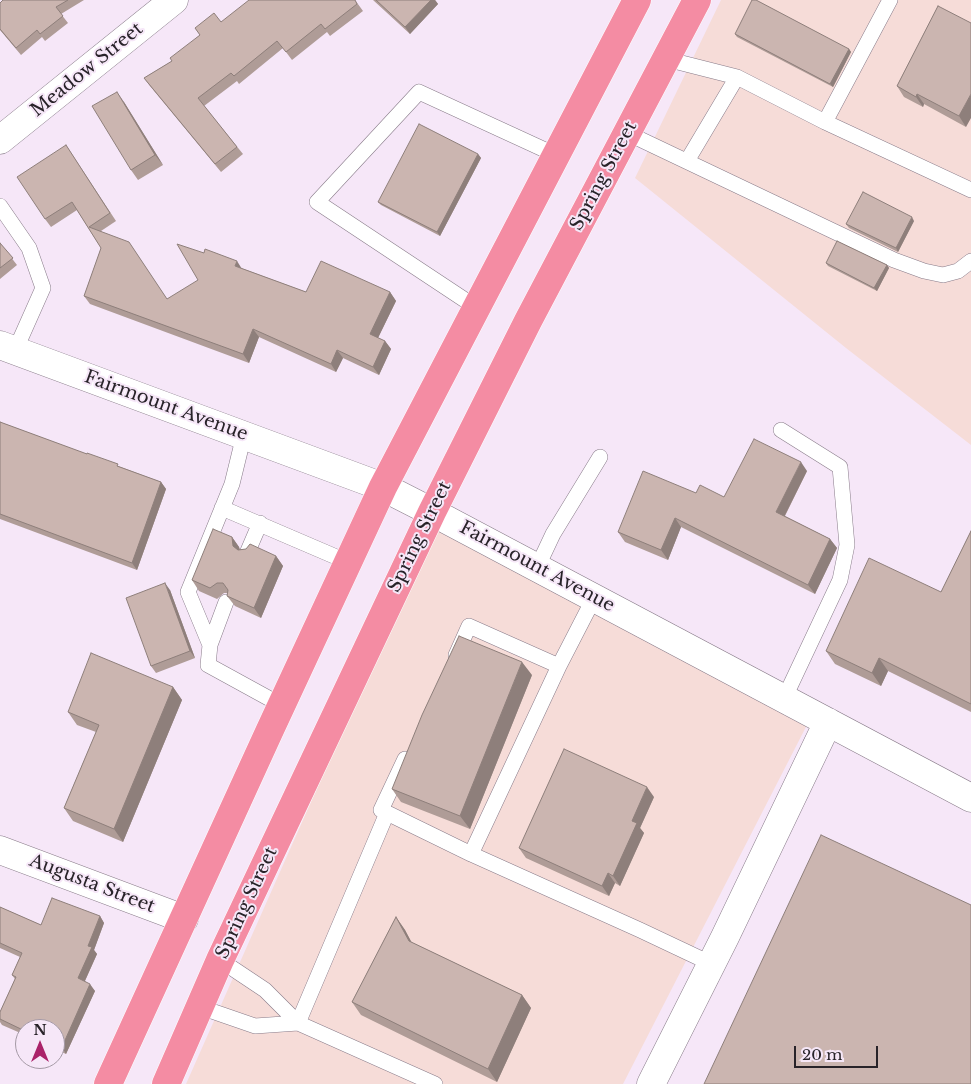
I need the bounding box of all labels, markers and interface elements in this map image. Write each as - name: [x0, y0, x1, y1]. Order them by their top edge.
- street label: Meadow Street: [27, 18, 147, 122]
- street label: Spring Street: [566, 118, 642, 234]
- street label: Fairmount Avenue: [81, 366, 251, 446]
- street label: Spring Street: [384, 478, 456, 596]
- street label: Fairmount Avenue: [456, 517, 618, 617]
- street label: Spring Street: [212, 844, 282, 962]
- street label: Augusta Street: [26, 850, 158, 918]
- north arrow: [15, 1019, 65, 1069]
- text: N: [33, 1021, 47, 1039]
- scale bar: [796, 1036, 880, 1068]
- text: 20 m: [802, 1045, 842, 1064]

